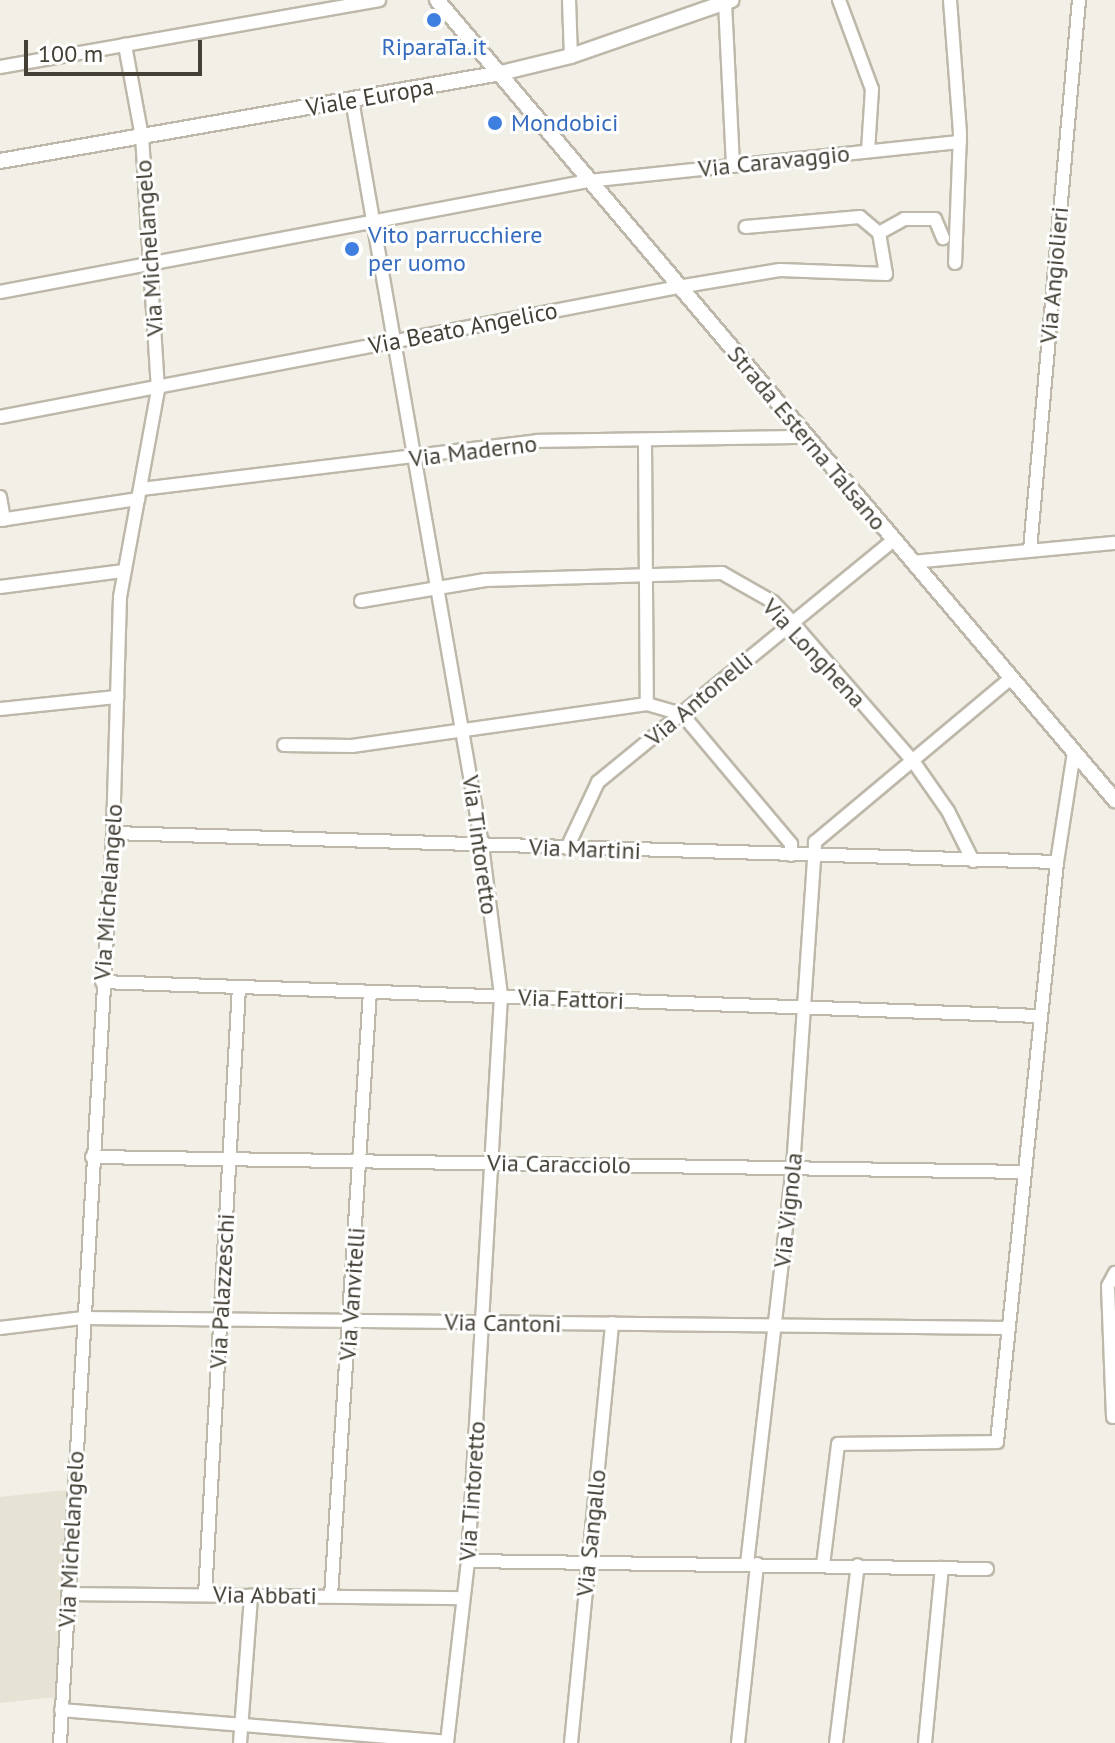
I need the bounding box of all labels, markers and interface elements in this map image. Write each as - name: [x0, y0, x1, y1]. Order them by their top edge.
- marker: RiparaTa.it: [425, 11, 443, 29]
- scale bar: [28, 24, 206, 74]
- place label: RiparaTa.it: [381, 33, 487, 61]
- text: 100 m: [38, 38, 103, 69]
- street label: Viale Europa: [304, 72, 436, 122]
- place label: Mondobici: [511, 109, 618, 137]
- marker: Mondobici: [486, 114, 504, 132]
- street label: Via Caravaggio: [697, 139, 851, 183]
- street label: Via Michelangelo: [128, 159, 170, 337]
- street label: Via Angiolieri: [1034, 205, 1074, 345]
- place label: Vito parrucchiere per uomo: [368, 221, 543, 277]
- marker: Vito parrucchiere per uomo: [343, 240, 361, 258]
- street label: Via Beato Angelico: [366, 296, 560, 360]
- street label: Strada Esterna Talsano: [721, 340, 893, 536]
- street label: Via Maderno: [407, 429, 539, 473]
- street label: Via Longhena: [756, 592, 872, 714]
- street label: Via Antonelli: [639, 646, 759, 752]
- street label: Via Tintoretto: [456, 773, 504, 917]
- street label: Via Michelangelo: [87, 803, 129, 981]
- street label: Via Martini: [528, 833, 642, 865]
- street label: Via Fattori: [517, 983, 625, 1015]
- street label: Via Caracciolo: [487, 1148, 631, 1180]
- street label: Via Vignola: [768, 1151, 808, 1269]
- street label: Via Palazzeschi: [204, 1213, 240, 1369]
- street label: Via Vanvitelli: [333, 1226, 371, 1362]
- street label: Via Cantoni: [444, 1308, 562, 1338]
- street label: Via Tintoretto: [453, 1420, 491, 1562]
- street label: Via Michelangelo: [52, 1450, 90, 1628]
- street label: Via Sangallo: [570, 1468, 612, 1598]
- street label: Via Abbati: [212, 1580, 318, 1610]

